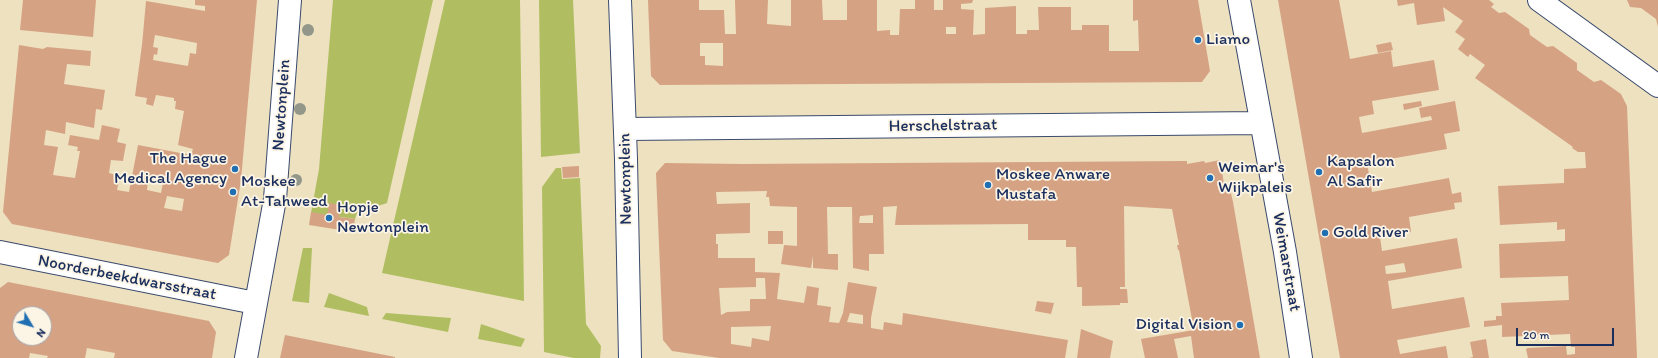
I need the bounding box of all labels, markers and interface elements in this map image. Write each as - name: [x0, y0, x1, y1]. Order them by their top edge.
- place label: Liamo: [1206, 30, 1250, 50]
- marker: Liamo: [1193, 35, 1203, 45]
- street label: Newtonplein: [269, 59, 295, 151]
- street label: Herschelstraat: [888, 115, 998, 137]
- street label: Newtonplein: [615, 133, 637, 225]
- place label: The Hague Medical Agency: [114, 149, 227, 189]
- place label: Kapsalon Al Safir: [1327, 152, 1395, 192]
- place label: Weimar's Wijkpaleis: [1218, 158, 1292, 198]
- marker: The Hague Medical Agency: [230, 164, 240, 174]
- place label: Moskee Anware Mustafa: [996, 165, 1110, 205]
- marker: Kapsalon Al Safir: [1314, 167, 1324, 177]
- place label: Moskee At-Tahweed: [241, 172, 328, 212]
- marker: Weimar's Wijkpaleis: [1205, 173, 1215, 183]
- marker: Moskee Anware Mustafa: [983, 180, 993, 190]
- marker: Moskee At-Tahweed: [228, 187, 238, 197]
- place label: Hopje Newtonplein: [337, 198, 429, 238]
- street label: Weimarstraat: [1267, 211, 1305, 313]
- marker: Hopje Newtonplein: [324, 213, 334, 223]
- place label: Gold River: [1333, 223, 1408, 243]
- marker: Gold River: [1320, 228, 1330, 238]
- street label: Noorderbeekdwarsstraat: [36, 251, 218, 305]
- north arrow: [12, 306, 52, 346]
- place label: Digital Vision: [1136, 315, 1232, 335]
- marker: Digital Vision: [1235, 320, 1245, 330]
- scale bar: [1518, 320, 1616, 346]
- text: N: [34, 326, 48, 340]
- text: 20 m: [1523, 328, 1550, 342]

